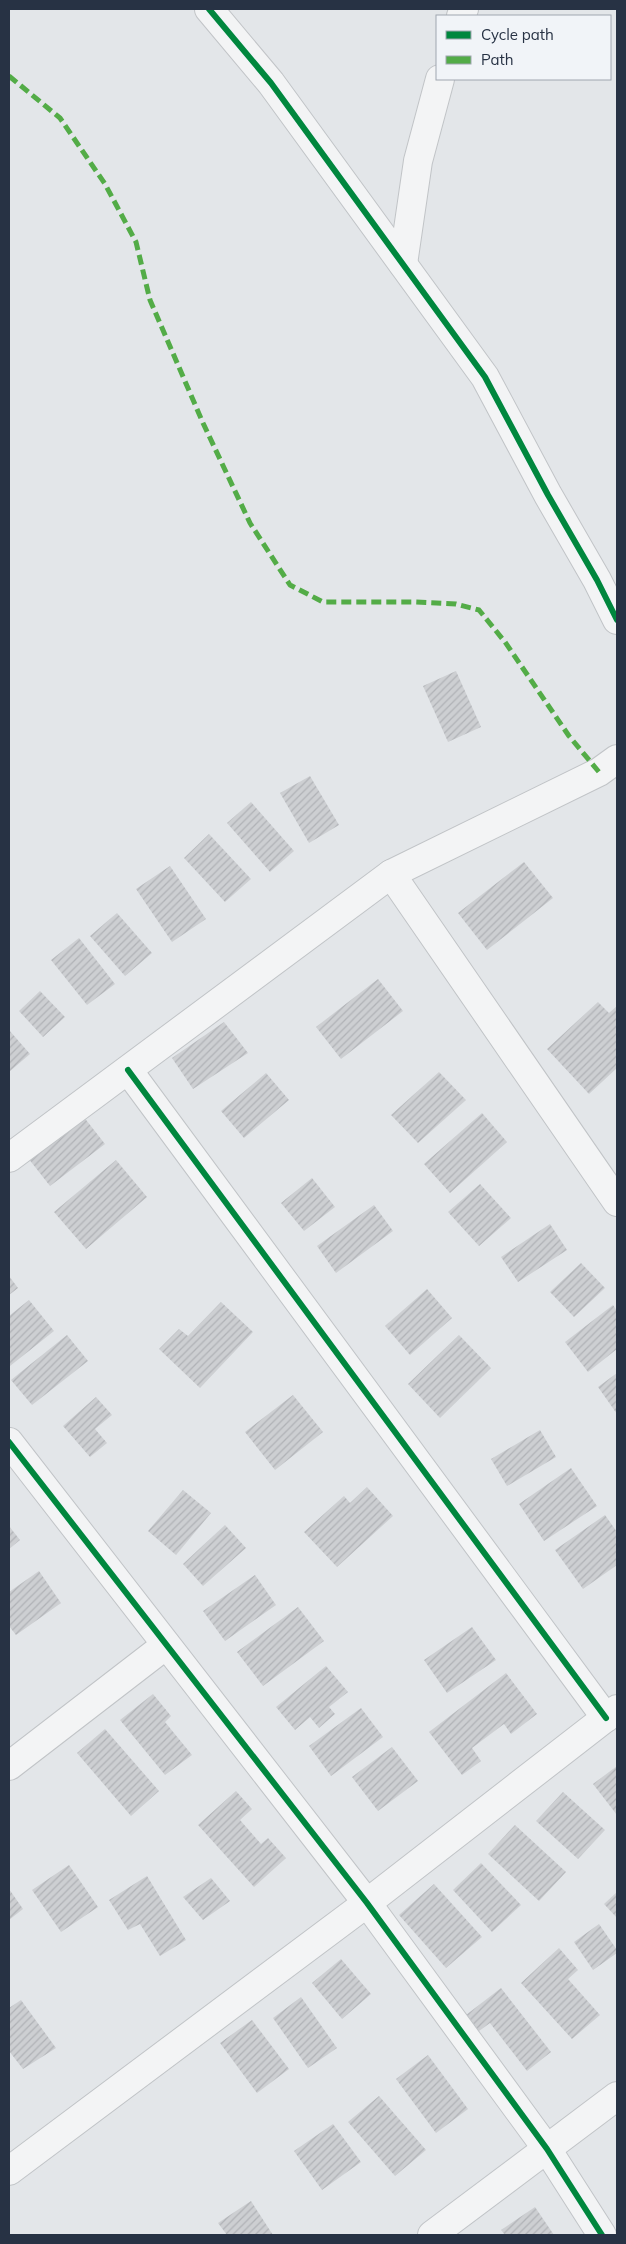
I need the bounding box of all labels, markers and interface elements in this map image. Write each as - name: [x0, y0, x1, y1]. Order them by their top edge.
- legend: [436, 15, 611, 80]
- text: Cycle path: [481, 25, 554, 44]
- text: Path: [481, 50, 513, 69]

